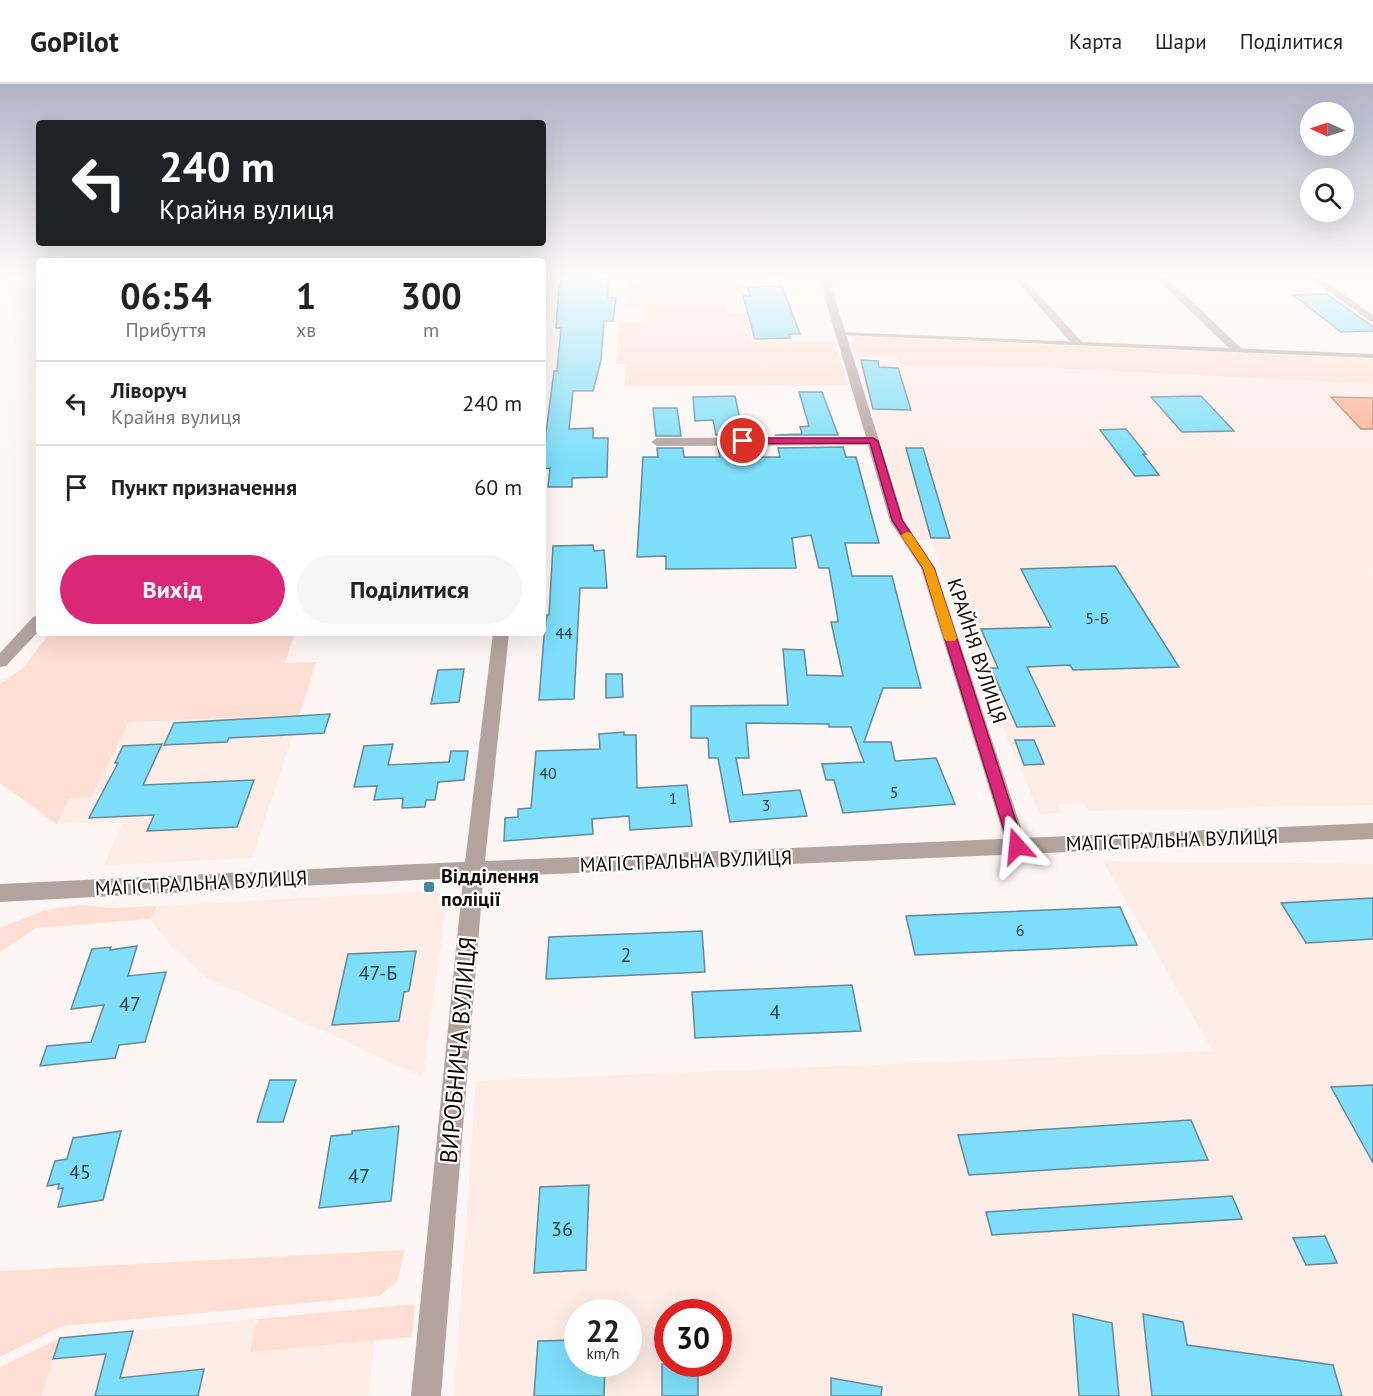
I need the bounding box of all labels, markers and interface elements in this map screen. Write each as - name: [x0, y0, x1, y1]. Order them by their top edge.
- text: GoPilot: [30, 23, 119, 60]
- text: Карта: [1069, 28, 1122, 55]
- text: Шари: [1155, 28, 1207, 55]
- text: Поділитися: [1240, 28, 1343, 55]
- north arrow: [1300, 102, 1354, 156]
- map controls: [1300, 102, 1354, 222]
- text: 240 m: [159, 139, 275, 194]
- icon: left: [60, 144, 138, 222]
- button: search: [1300, 168, 1354, 222]
- text: Крайня вулиця: [159, 192, 334, 226]
- text: 06:54: [120, 272, 212, 319]
- text: 1: [296, 272, 316, 319]
- text: 300: [400, 272, 462, 319]
- text: Прибуття: [125, 317, 206, 343]
- text: хв: [296, 317, 316, 343]
- text: m: [423, 317, 439, 343]
- text: Ліворуч: [111, 376, 187, 404]
- icon: left: [60, 387, 93, 420]
- text: 240 m: [462, 389, 522, 417]
- text: Крайня вулиця: [111, 404, 241, 430]
- pin: [717, 415, 768, 466]
- icon: arrive: [726, 424, 759, 457]
- icon: arrive: [60, 471, 93, 504]
- text: Пункт призначення: [111, 473, 297, 501]
- text: 60 m: [474, 473, 522, 501]
- button: Вихід: [60, 555, 285, 624]
- button: Поділитися: [297, 555, 522, 624]
- street label: КРАЙНЯ ВУЛИЦЯ: [941, 575, 1013, 727]
- house number: 5-Б: [1085, 608, 1109, 628]
- house number: 44: [555, 623, 573, 643]
- house number: 40: [539, 763, 557, 783]
- house number: 5: [890, 782, 898, 802]
- house number: 1: [669, 788, 677, 808]
- house number: 3: [762, 795, 770, 815]
- position arrow: [985, 814, 1049, 878]
- street label: МАГІСТРАЛЬНА ВУЛИЦЯ: [1065, 823, 1279, 857]
- street label: МАГІСТРАЛЬНА ВУЛИЦЯ: [579, 844, 793, 878]
- place label: Відділення поліції: [441, 863, 539, 912]
- street label: МАГІСТРАЛЬНА ВУЛИЦЯ: [94, 864, 308, 902]
- marker: Відділення поліції: [422, 880, 436, 894]
- house number: 6: [1016, 920, 1024, 940]
- street label: ВИРОБНИЧА ВУЛИЦЯ: [433, 935, 483, 1165]
- house number: 2: [621, 942, 631, 968]
- house number: 47-Б: [359, 960, 397, 986]
- house number: 47: [119, 991, 141, 1017]
- house number: 4: [770, 999, 781, 1025]
- house number: 45: [69, 1159, 91, 1185]
- house number: 47: [348, 1163, 370, 1189]
- house number: 36: [551, 1216, 573, 1242]
- speed limit sign: 30: [654, 1299, 732, 1377]
- text: 22: [586, 1311, 620, 1350]
- text: km/h: [587, 1344, 619, 1363]

